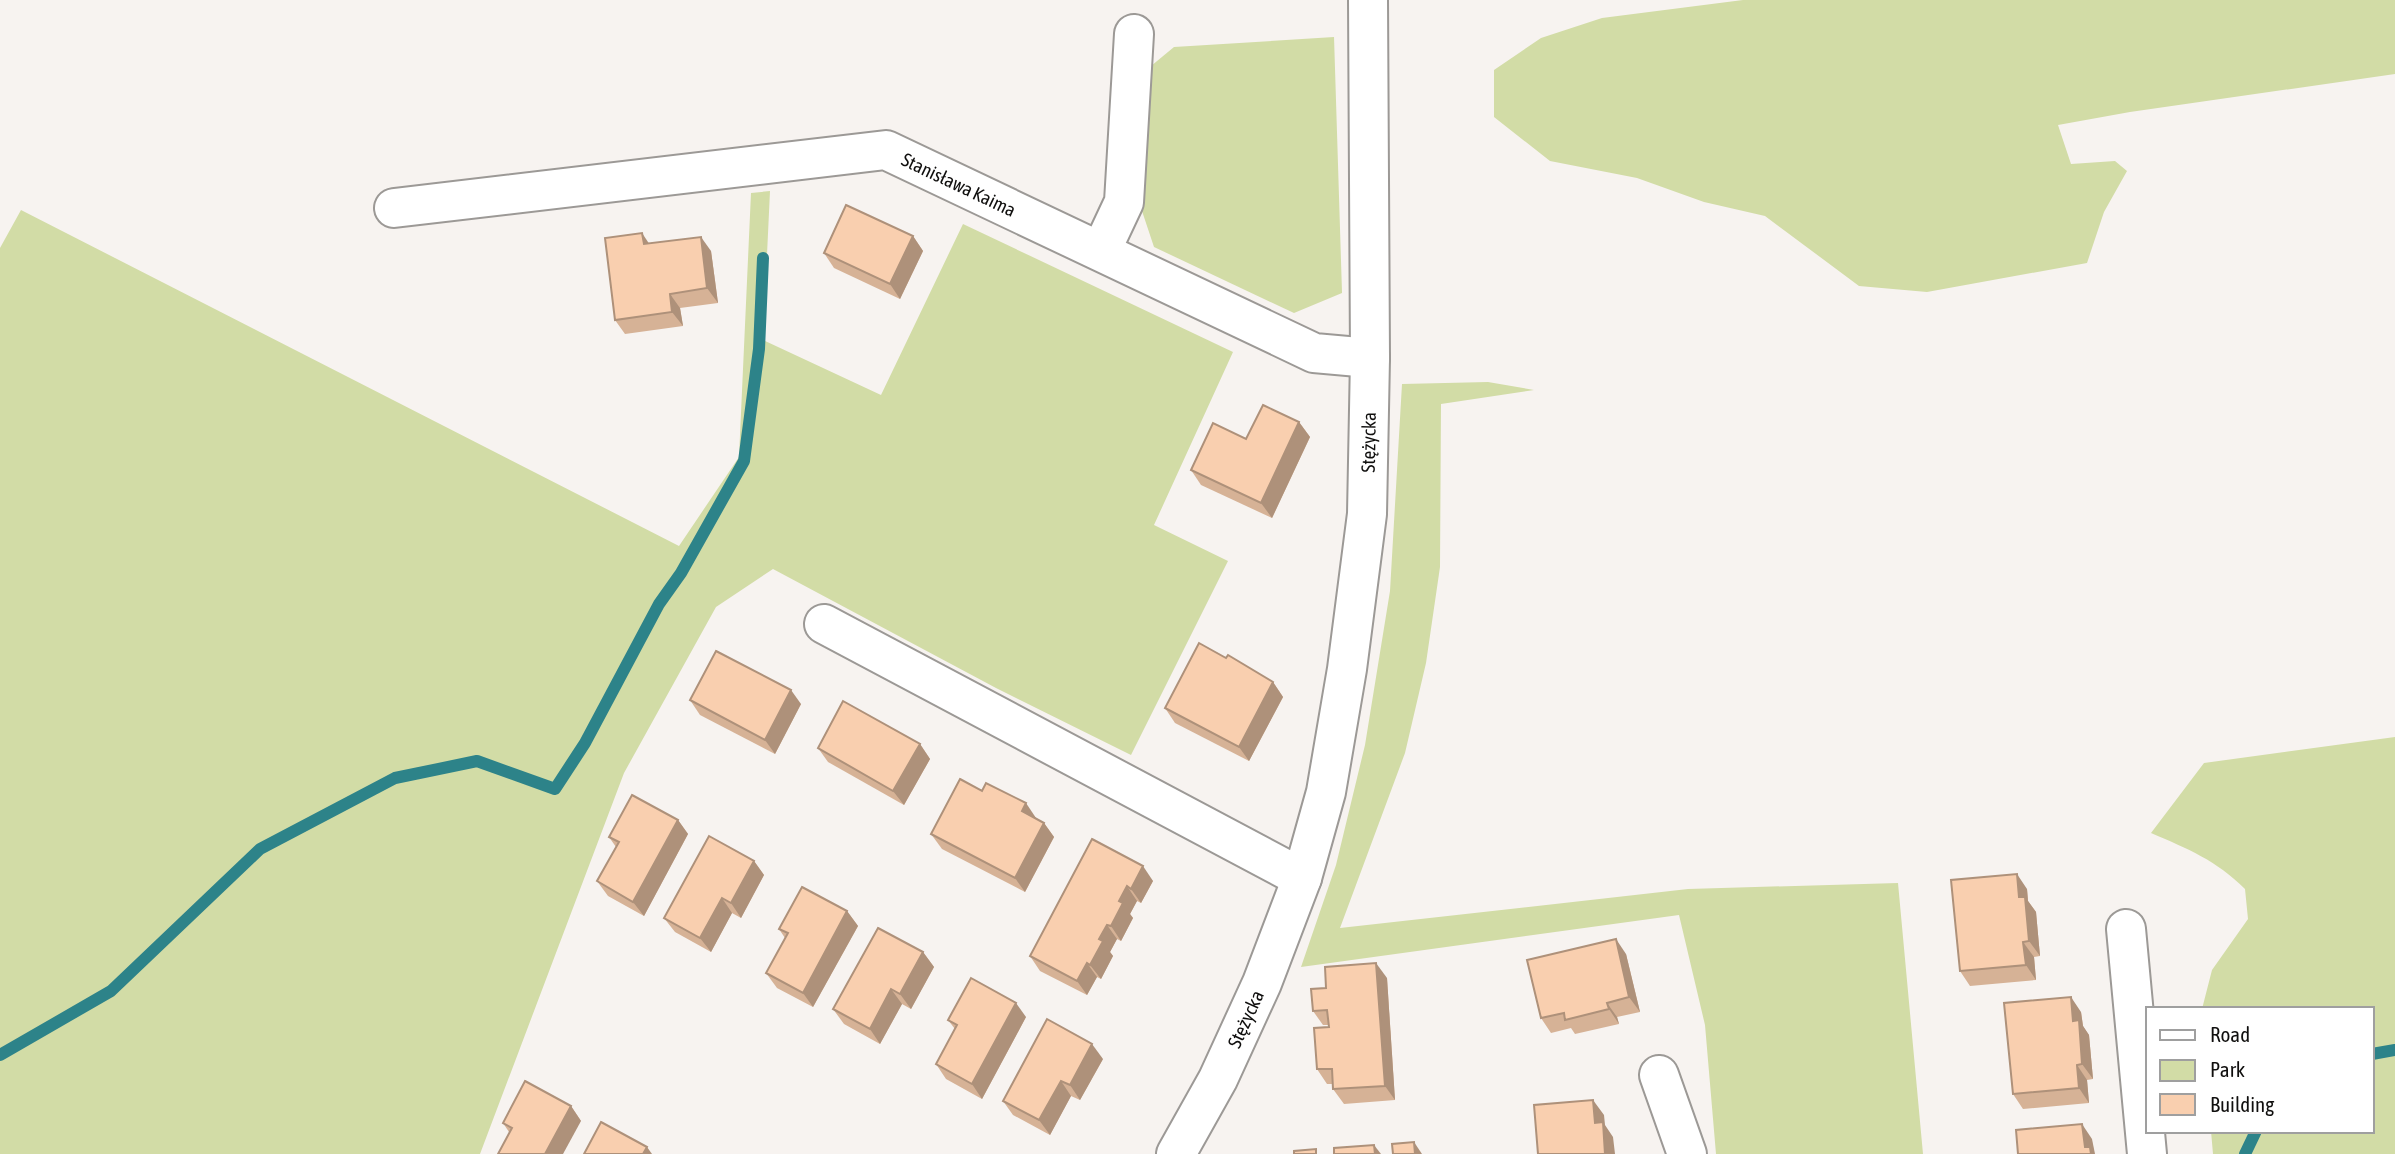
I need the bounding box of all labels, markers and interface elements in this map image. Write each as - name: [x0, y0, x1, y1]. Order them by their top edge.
- street label: Stanisława Kaima: [898, 148, 1019, 221]
- street label: Stężycka: [1357, 412, 1380, 473]
- street label: Stężycka: [1223, 987, 1268, 1051]
- legend: [2146, 1007, 2374, 1133]
- text: Road: [2210, 1022, 2250, 1046]
- text: Park: [2210, 1057, 2245, 1081]
- text: Building: [2210, 1092, 2274, 1116]

